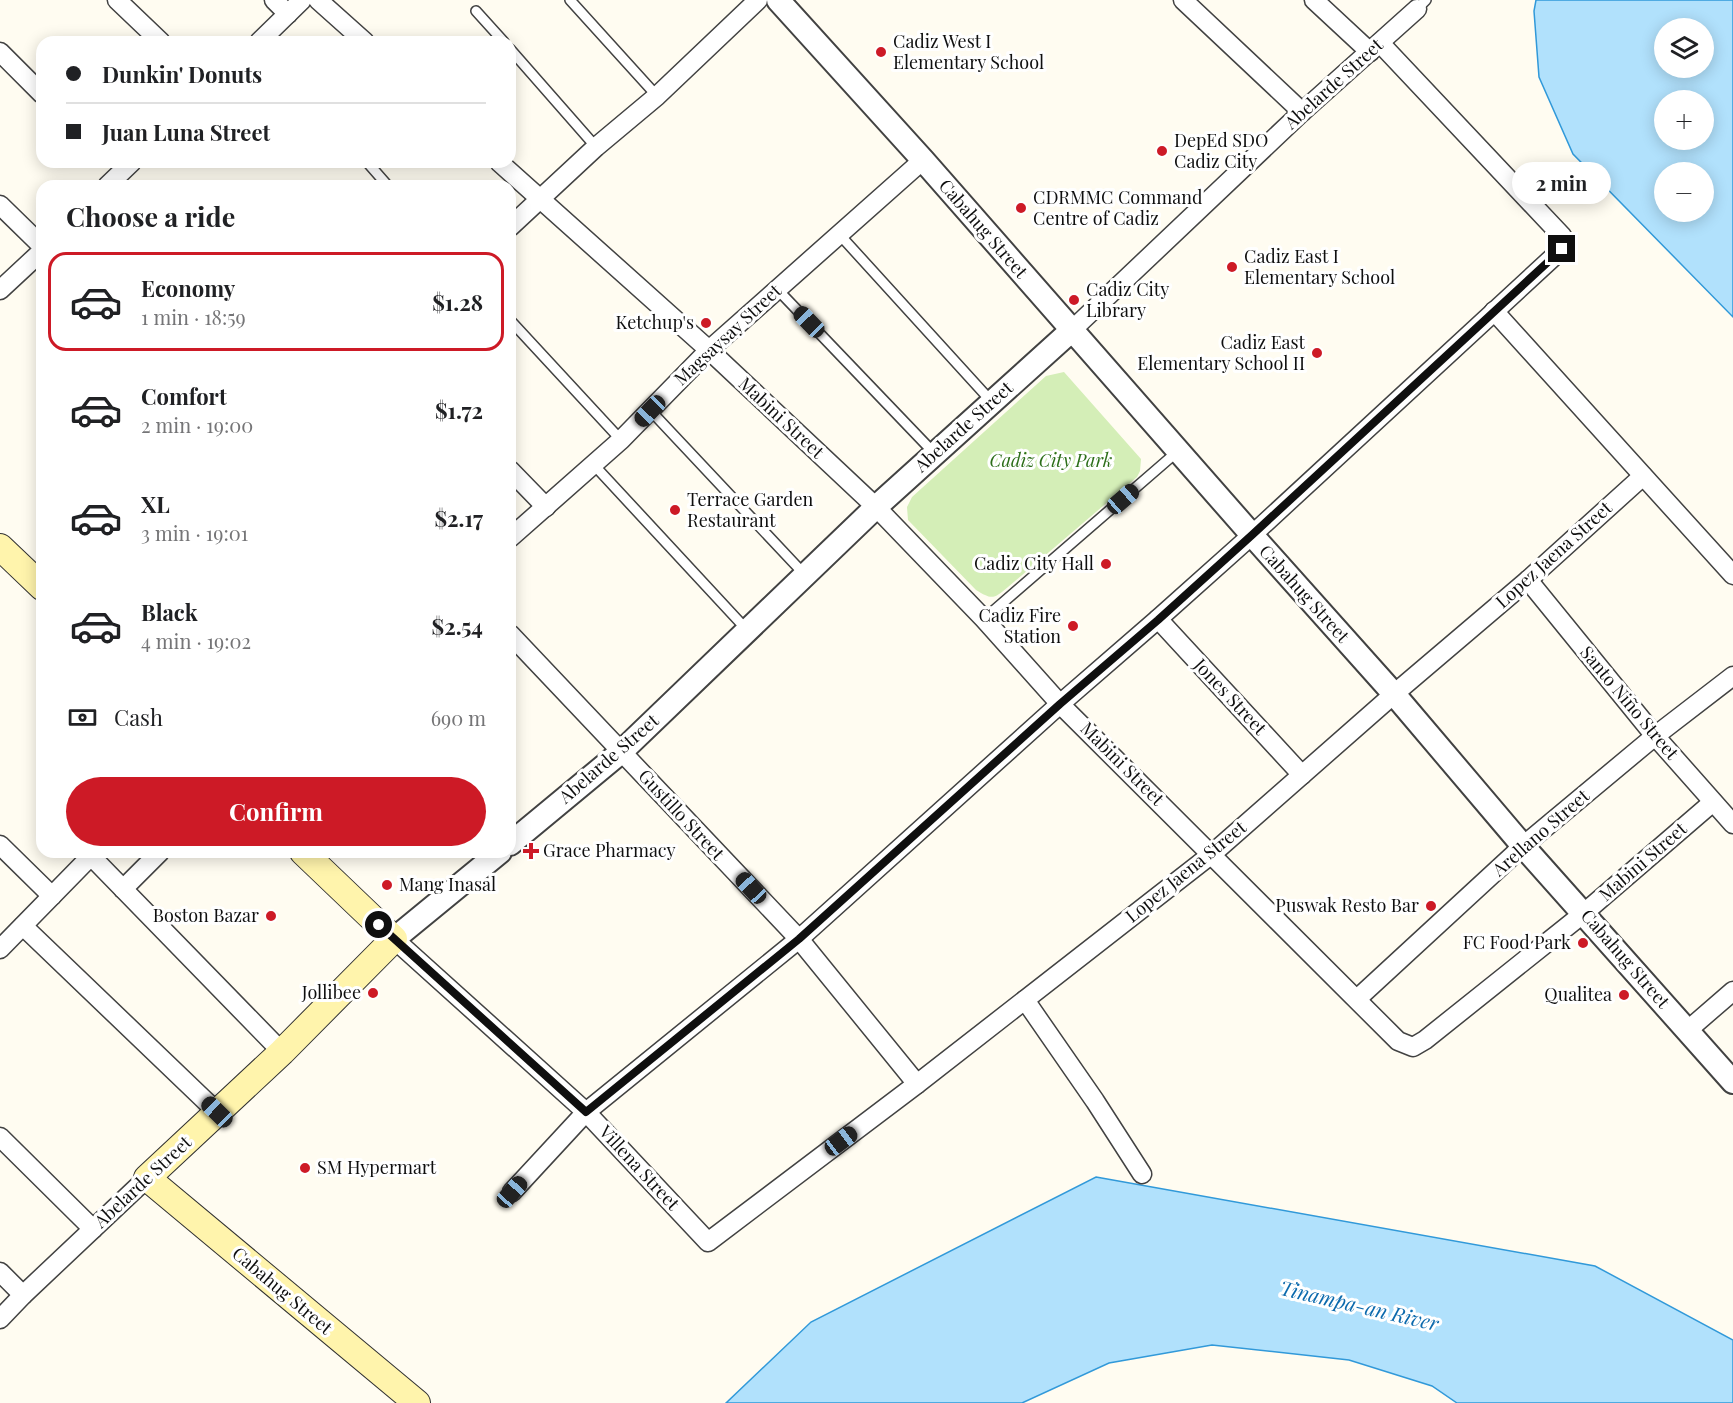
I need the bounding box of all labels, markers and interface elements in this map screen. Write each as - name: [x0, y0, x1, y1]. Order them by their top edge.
- map controls: [1654, 18, 1714, 222]
- button: layers: [1654, 18, 1714, 78]
- place label: Cadiz West I Elementary School: [893, 29, 1044, 74]
- street label: Abelarde Street: [1278, 32, 1388, 135]
- marker: Cadiz West I Elementary School: [874, 45, 888, 59]
- text: Dunkin' Donuts: [102, 59, 262, 89]
- button: +: [1654, 90, 1714, 150]
- text: Juan Luna Street: [102, 117, 270, 147]
- place label: DepEd SDO Cadiz City: [1174, 128, 1268, 173]
- marker: DepEd SDO Cadiz City: [1155, 144, 1169, 158]
- callout: 2 min: [1512, 162, 1612, 204]
- button: −: [1654, 162, 1714, 222]
- text: 2 min: [1536, 169, 1587, 196]
- street label: Cabahug Street: [934, 174, 1034, 283]
- place label: CDRMMC Command Centre of Cadiz: [1033, 185, 1203, 230]
- text: Choose a ride: [66, 198, 235, 234]
- marker: CDRMMC Command Centre of Cadiz: [1014, 201, 1028, 215]
- route end: [1548, 235, 1575, 262]
- place label: Cadiz East I Elementary School: [1244, 244, 1395, 289]
- marker: Cadiz East I Elementary School: [1225, 260, 1239, 274]
- text: Economy: [141, 273, 235, 303]
- icon: car: [69, 275, 123, 329]
- place label: Cadiz City Library: [1086, 277, 1169, 322]
- street label: Magsaysay Street: [669, 278, 786, 390]
- text: $1.28: [432, 287, 483, 317]
- marker: Cadiz City Library: [1067, 293, 1081, 307]
- text: 1 min · 18:59: [141, 303, 246, 330]
- car: [790, 303, 828, 341]
- place label: Ketchup's: [615, 310, 694, 334]
- marker: Ketchup's: [699, 316, 713, 330]
- place label: Cadiz East Elementary School II: [1137, 330, 1306, 375]
- marker: Cadiz East Elementary School II: [1310, 346, 1324, 360]
- street label: Mabini Street: [734, 371, 830, 464]
- street label: Abelarde Street: [908, 375, 1018, 478]
- text: Comfort: [141, 381, 227, 411]
- icon: car: [69, 383, 123, 437]
- car: [631, 392, 669, 430]
- text: $1.72: [435, 395, 483, 425]
- text: 2 min · 19:00: [141, 411, 253, 438]
- park label: Cadiz City Park: [990, 448, 1112, 472]
- car: [1104, 480, 1142, 518]
- place label: Terrace Garden Restaurant: [687, 487, 814, 532]
- text: XL: [141, 489, 170, 519]
- icon: car: [69, 491, 123, 545]
- street label: Lopez Jaena Street: [1490, 495, 1617, 613]
- text: $2.17: [434, 503, 483, 533]
- marker: Terrace Garden Restaurant: [668, 503, 682, 517]
- text: 3 min · 19:01: [141, 519, 248, 546]
- street label: Cabahug Street: [1254, 539, 1355, 648]
- place label: Cadiz City Hall: [974, 551, 1094, 575]
- marker: Cadiz City Hall: [1099, 557, 1113, 571]
- text: Black: [141, 597, 198, 627]
- icon: car: [69, 599, 123, 653]
- place label: Cadiz Fire Station: [979, 603, 1061, 648]
- text: $2.54: [432, 611, 483, 641]
- marker: Cadiz Fire Station: [1066, 619, 1080, 633]
- text: 4 min · 19:02: [141, 627, 251, 654]
- street label: Santo Niño Street: [1575, 641, 1685, 765]
- street label: Jones Street: [1188, 652, 1273, 740]
- icon: cash: [66, 701, 99, 734]
- text: Cash: [114, 702, 163, 732]
- text: 690 m: [431, 704, 486, 731]
- street label: Abelarde Street: [553, 708, 664, 809]
- street label: Mabini Street: [1076, 716, 1170, 811]
- street label: Gustillo Street: [634, 764, 730, 865]
- button: Confirm: [66, 777, 486, 846]
- street label: Arellano Street: [1486, 783, 1594, 882]
- street label: Lopez Jaena Street: [1120, 815, 1251, 927]
- street label: Mabini Street: [1593, 816, 1692, 906]
- place label: Grace Pharmacy: [543, 838, 676, 862]
- marker: Grace Pharmacy: [524, 844, 538, 858]
- car: [732, 869, 770, 907]
- place label: Mang Inasal: [399, 872, 496, 896]
- marker: Mang Inasal: [380, 878, 394, 892]
- place label: Puswak Resto Bar: [1275, 893, 1419, 917]
- marker: Puswak Resto Bar: [1424, 899, 1438, 913]
- place label: Boston Bazar: [153, 903, 259, 927]
- street label: Cabahug Street: [1576, 904, 1676, 1013]
- marker: Boston Bazar: [264, 909, 278, 923]
- route start: [365, 911, 392, 938]
- place label: FC Food Park: [1463, 930, 1571, 954]
- marker: FC Food Park: [1576, 936, 1590, 950]
- place label: Jollibee: [301, 980, 361, 1004]
- place label: Qualitea: [1544, 982, 1612, 1006]
- marker: Jollibee: [366, 986, 380, 1000]
- marker: Qualitea: [1617, 988, 1631, 1002]
- car: [198, 1093, 236, 1131]
- street label: Villena Street: [594, 1119, 686, 1215]
- car: [821, 1123, 861, 1159]
- street label: Abelarde Street: [88, 1130, 197, 1233]
- place label: SM Hypermart: [317, 1155, 437, 1179]
- marker: SM Hypermart: [298, 1161, 312, 1175]
- car: [493, 1173, 531, 1211]
- street label: Cabahug Street: [228, 1241, 338, 1340]
- water label: Tinampa-an River: [1277, 1273, 1443, 1336]

